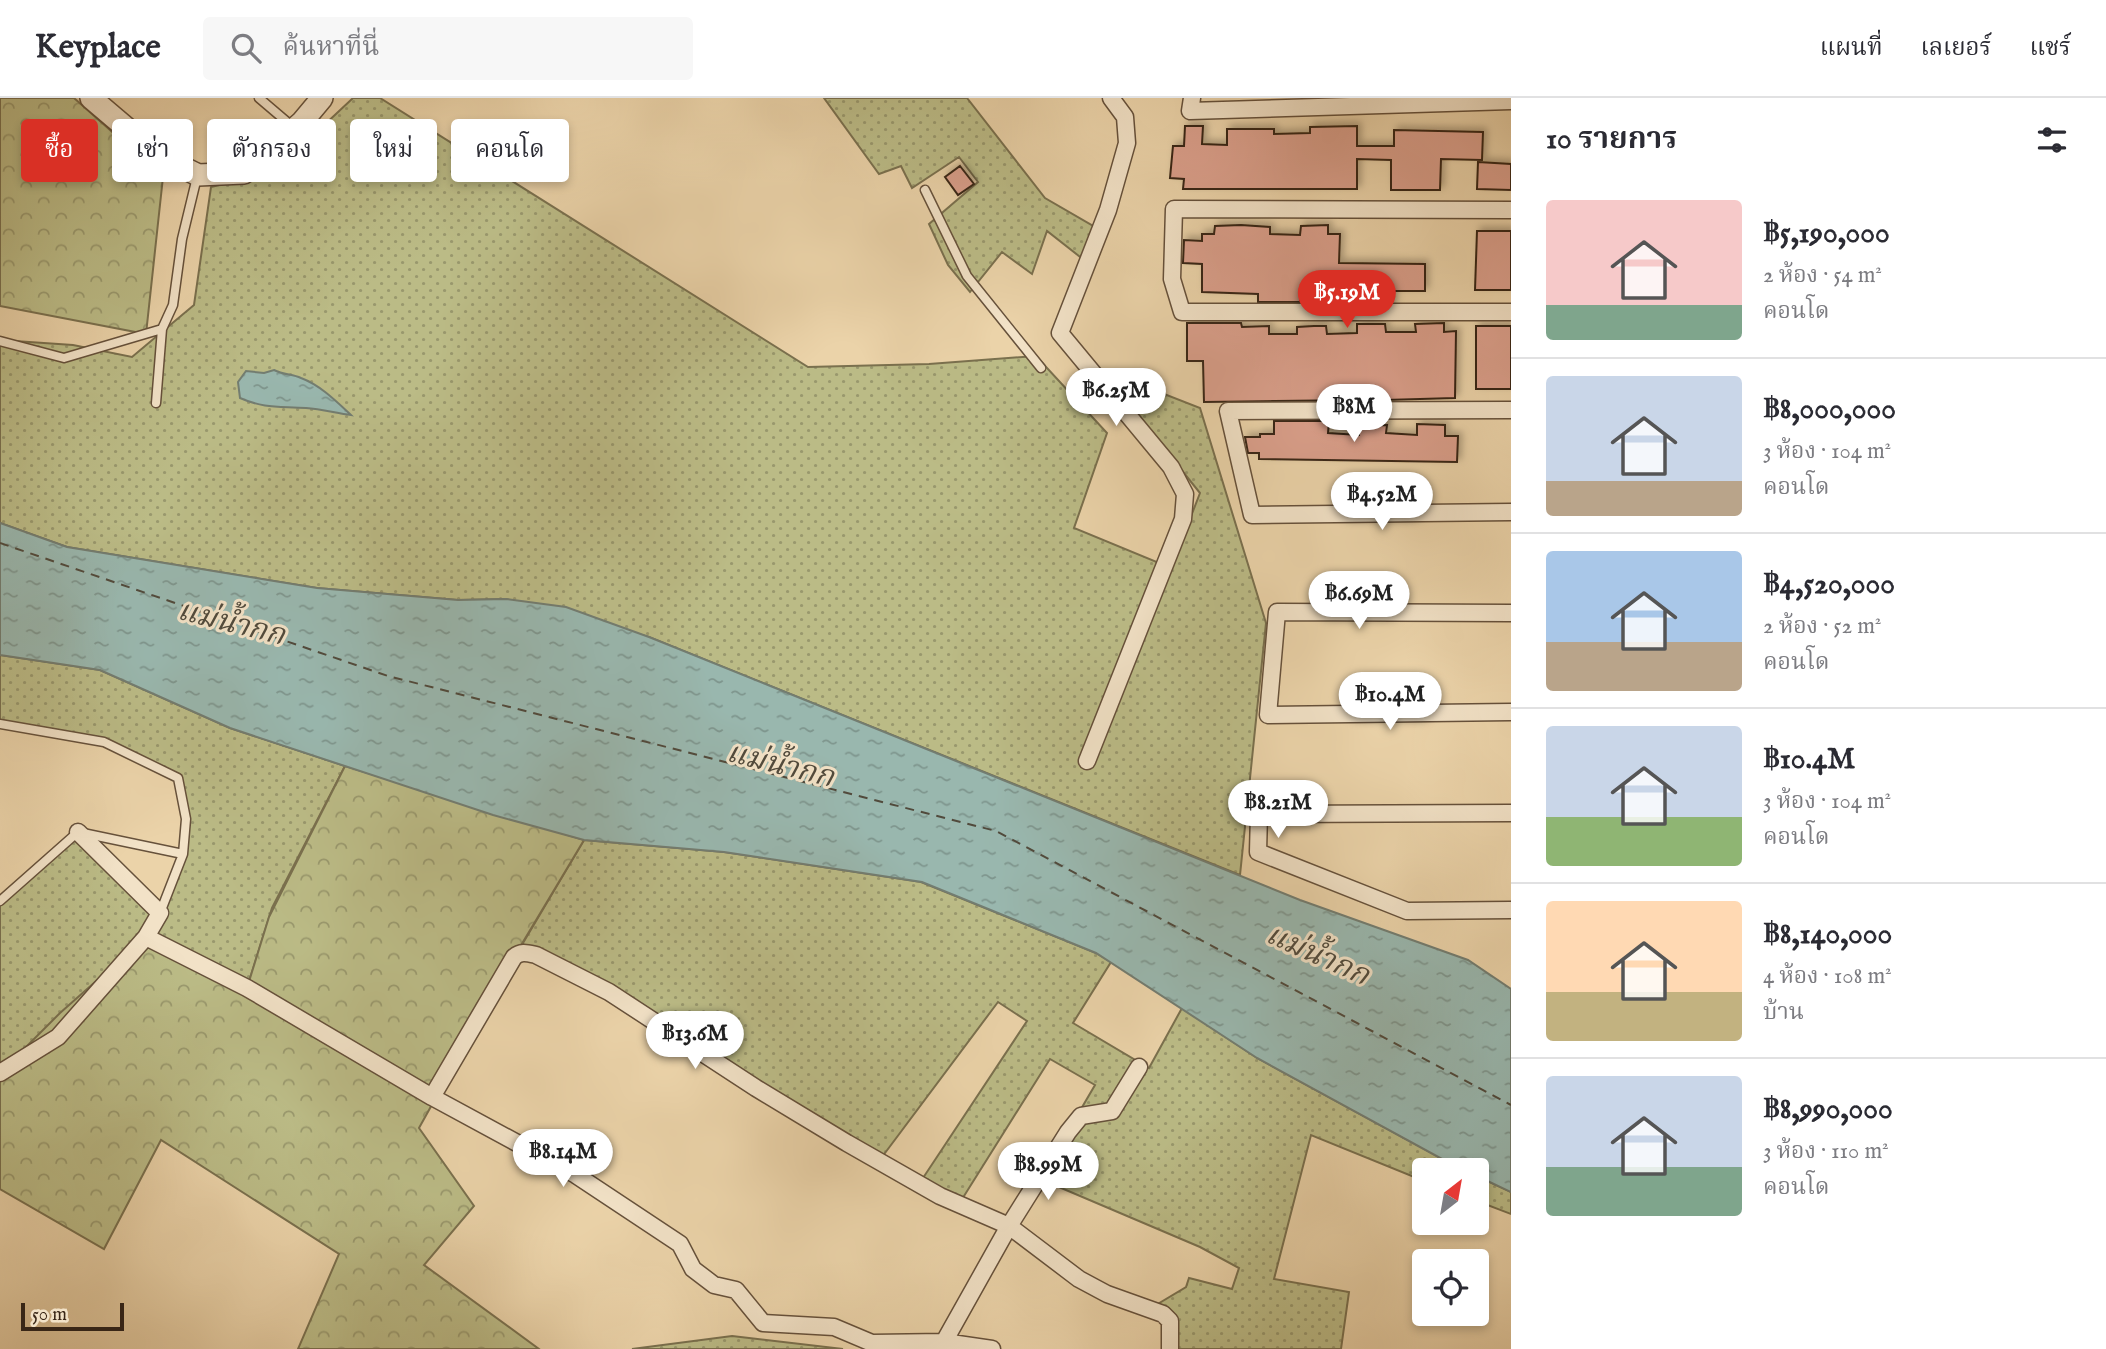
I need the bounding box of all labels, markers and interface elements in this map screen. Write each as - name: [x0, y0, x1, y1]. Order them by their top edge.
- search box: [203, 17, 693, 80]
- text: Keyplace: [35, 27, 161, 69]
- icon: search: [227, 29, 265, 67]
- text: ค้นหาที่นี่: [283, 31, 379, 64]
- text: แผนที่: [1820, 33, 1883, 64]
- text: เลเยอร์: [1921, 33, 1992, 64]
- text: แชร์: [2030, 33, 2071, 64]
- chip: ซื้อ: [21, 119, 98, 182]
- chip: เช่า: [112, 119, 193, 182]
- chip: ตัวกรอง: [207, 119, 336, 182]
- chip: ใหม่: [350, 119, 437, 182]
- chip: คอนโด: [451, 119, 569, 182]
- text: 10 รายการ: [1546, 121, 1677, 159]
- icon: filters: [2033, 121, 2071, 159]
- text: ฿5,190,000: [1763, 215, 1890, 253]
- icon: home: [1602, 228, 1686, 312]
- text: 2 ห้อง · 54 m²: [1763, 261, 1882, 290]
- pin: ฿5.19M: [1290, 271, 1404, 330]
- text: ฿5.19M: [1314, 278, 1380, 307]
- text: คอนโด: [1763, 297, 1830, 326]
- pin: ฿6.25M: [1059, 368, 1173, 428]
- text: ฿6.25M: [1082, 376, 1150, 405]
- pin: ฿8M: [1320, 384, 1388, 444]
- text: ฿8,000,000: [1763, 391, 1896, 429]
- text: ฿8M: [1332, 392, 1376, 421]
- icon: home: [1602, 404, 1686, 488]
- text: 3 ห้อง · 104 m²: [1763, 437, 1891, 466]
- pin: ฿4.52M: [1325, 472, 1439, 532]
- text: คอนโด: [1763, 473, 1830, 502]
- text: ฿4.52M: [1347, 480, 1417, 509]
- text: ฿4,520,000: [1763, 566, 1895, 604]
- pin: ฿6.69M: [1302, 572, 1416, 631]
- text: ฿6.69M: [1325, 579, 1393, 608]
- icon: home: [1602, 579, 1686, 663]
- water label: แม่น้ำกก: [173, 588, 290, 656]
- text: 2 ห้อง · 52 m²: [1763, 612, 1881, 641]
- text: คอนโด: [1763, 648, 1830, 677]
- pin: ฿10.4M: [1333, 672, 1447, 732]
- text: ฿10.4M: [1355, 680, 1425, 709]
- water label: แม่น้ำกก: [722, 730, 839, 798]
- text: ฿10.4M: [1763, 741, 1855, 779]
- icon: home: [1602, 754, 1686, 838]
- pin: ฿8.21M: [1221, 780, 1335, 840]
- text: 3 ห้อง · 104 m²: [1763, 787, 1891, 816]
- text: ฿8.21M: [1244, 788, 1312, 817]
- text: คอนโด: [1763, 823, 1830, 852]
- water label: แม่น้ำกก: [1259, 912, 1377, 996]
- text: ฿8,140,000: [1763, 916, 1892, 954]
- icon: home: [1602, 929, 1686, 1013]
- text: 4 ห้อง · 108 m²: [1763, 962, 1892, 991]
- text: บ้าน: [1763, 998, 1804, 1027]
- pin: ฿13.6M: [638, 1012, 752, 1071]
- text: ฿13.6M: [662, 1019, 728, 1048]
- text: ฿8,990,000: [1763, 1091, 1893, 1129]
- icon: home: [1602, 1104, 1686, 1188]
- pin: ฿8.14M: [506, 1130, 620, 1189]
- text: ฿8.14M: [529, 1137, 597, 1166]
- text: 3 ห้อง · 110 m²: [1763, 1137, 1889, 1166]
- pin: ฿8.99M: [991, 1142, 1105, 1202]
- text: ฿8.99M: [1014, 1150, 1082, 1179]
- north arrow: [1412, 1158, 1489, 1236]
- map controls: [1412, 1158, 1489, 1326]
- text: คอนโด: [1763, 1173, 1830, 1202]
- button: locate: [1412, 1249, 1489, 1326]
- scale bar: [21, 1300, 124, 1332]
- text: 50 m: [32, 1303, 67, 1327]

